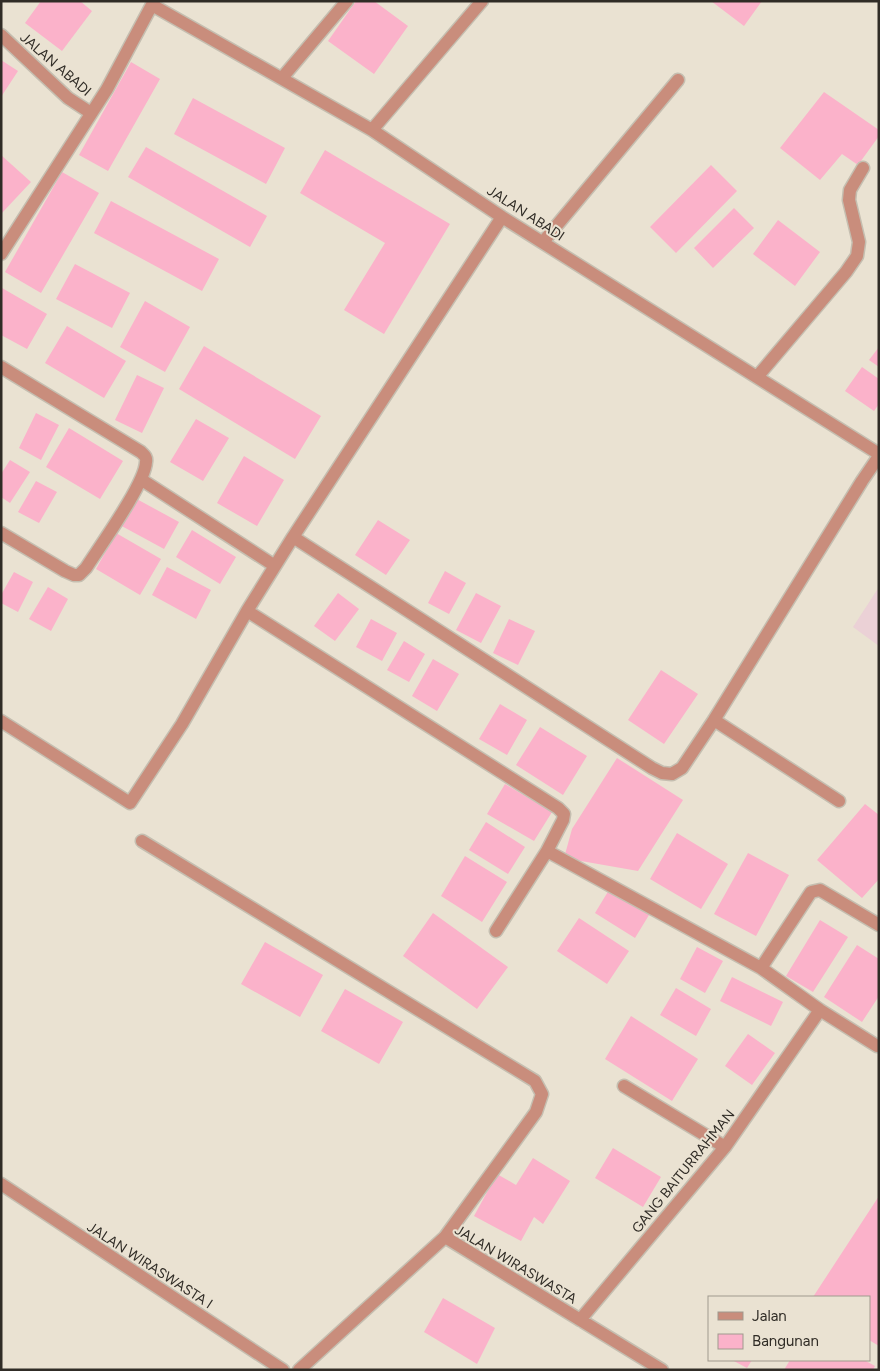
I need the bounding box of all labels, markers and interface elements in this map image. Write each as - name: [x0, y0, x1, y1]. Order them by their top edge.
- street label: JALAN ABADI: [17, 29, 95, 100]
- street label: JALAN ABADI: [484, 182, 568, 245]
- street label: GANG BAITURRAHMAN: [628, 1106, 738, 1237]
- street label: JALAN WIRASWASTA I: [84, 1218, 216, 1312]
- street label: JALAN WIRASWASTA: [452, 1221, 580, 1308]
- legend: [708, 1296, 870, 1361]
- text: Jalan: [752, 1307, 787, 1325]
- text: Bangunan: [752, 1332, 819, 1350]

